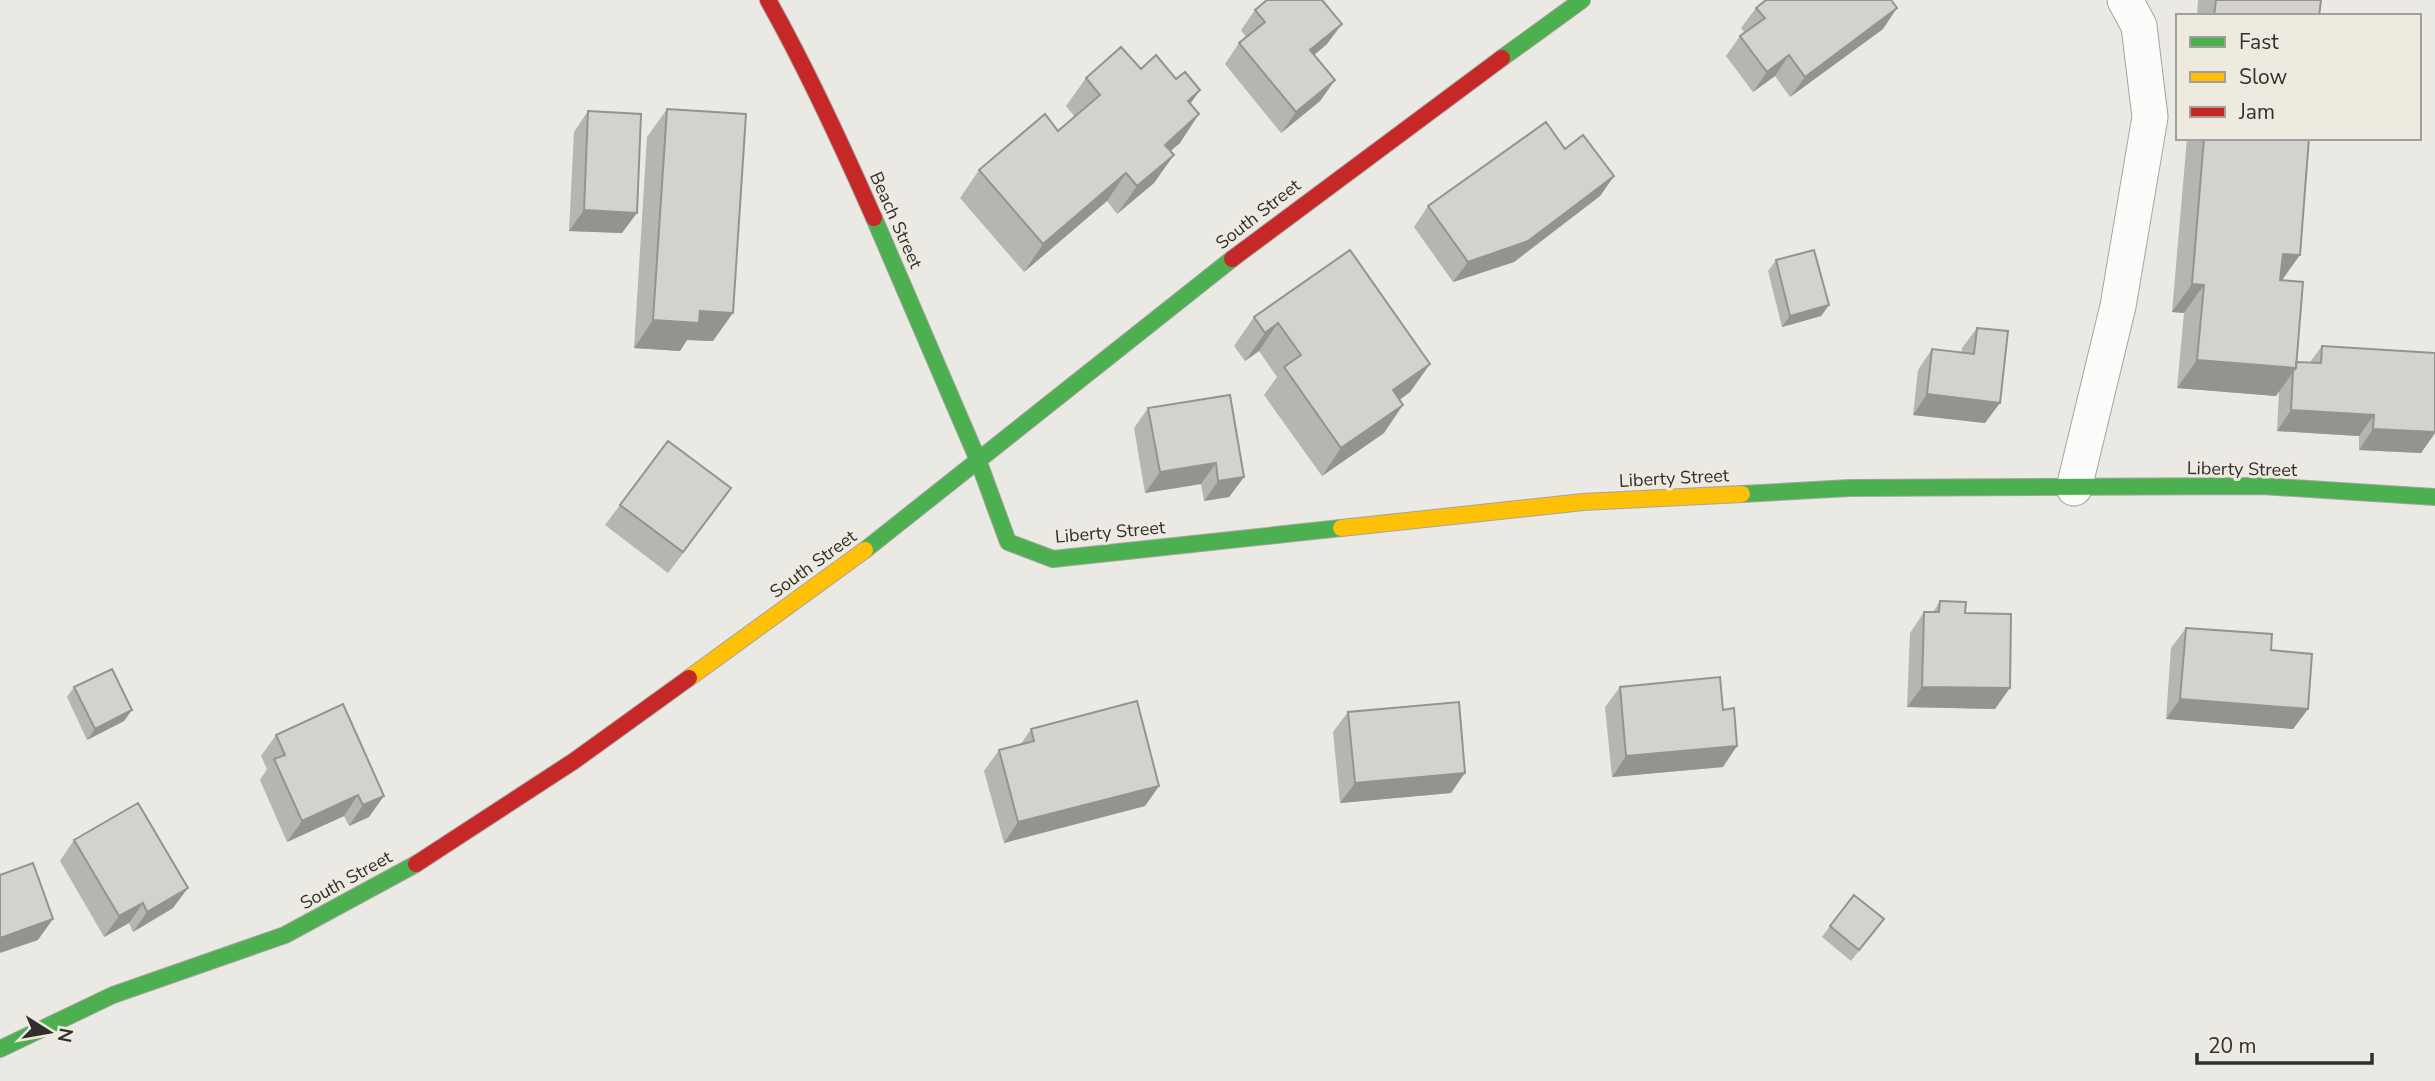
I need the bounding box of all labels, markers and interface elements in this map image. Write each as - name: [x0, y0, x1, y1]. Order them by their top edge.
- legend: [2176, 14, 2421, 140]
- text: Fast: [2239, 28, 2279, 56]
- text: Slow: [2239, 63, 2288, 91]
- text: Jam: [2238, 98, 2275, 126]
- street label: Beach Street: [864, 168, 928, 273]
- street label: South Street: [1211, 173, 1306, 255]
- street label: Liberty Street: [2187, 456, 2298, 482]
- street label: Liberty Street: [1618, 463, 1730, 493]
- street label: Liberty Street: [1054, 515, 1167, 549]
- street label: South Street: [765, 524, 862, 604]
- street label: South Street: [296, 845, 397, 915]
- north arrow: [14, 997, 84, 1067]
- scale bar: [2197, 1021, 2372, 1066]
- text: N: [51, 1026, 79, 1045]
- text: 20 m: [2208, 1032, 2257, 1060]

